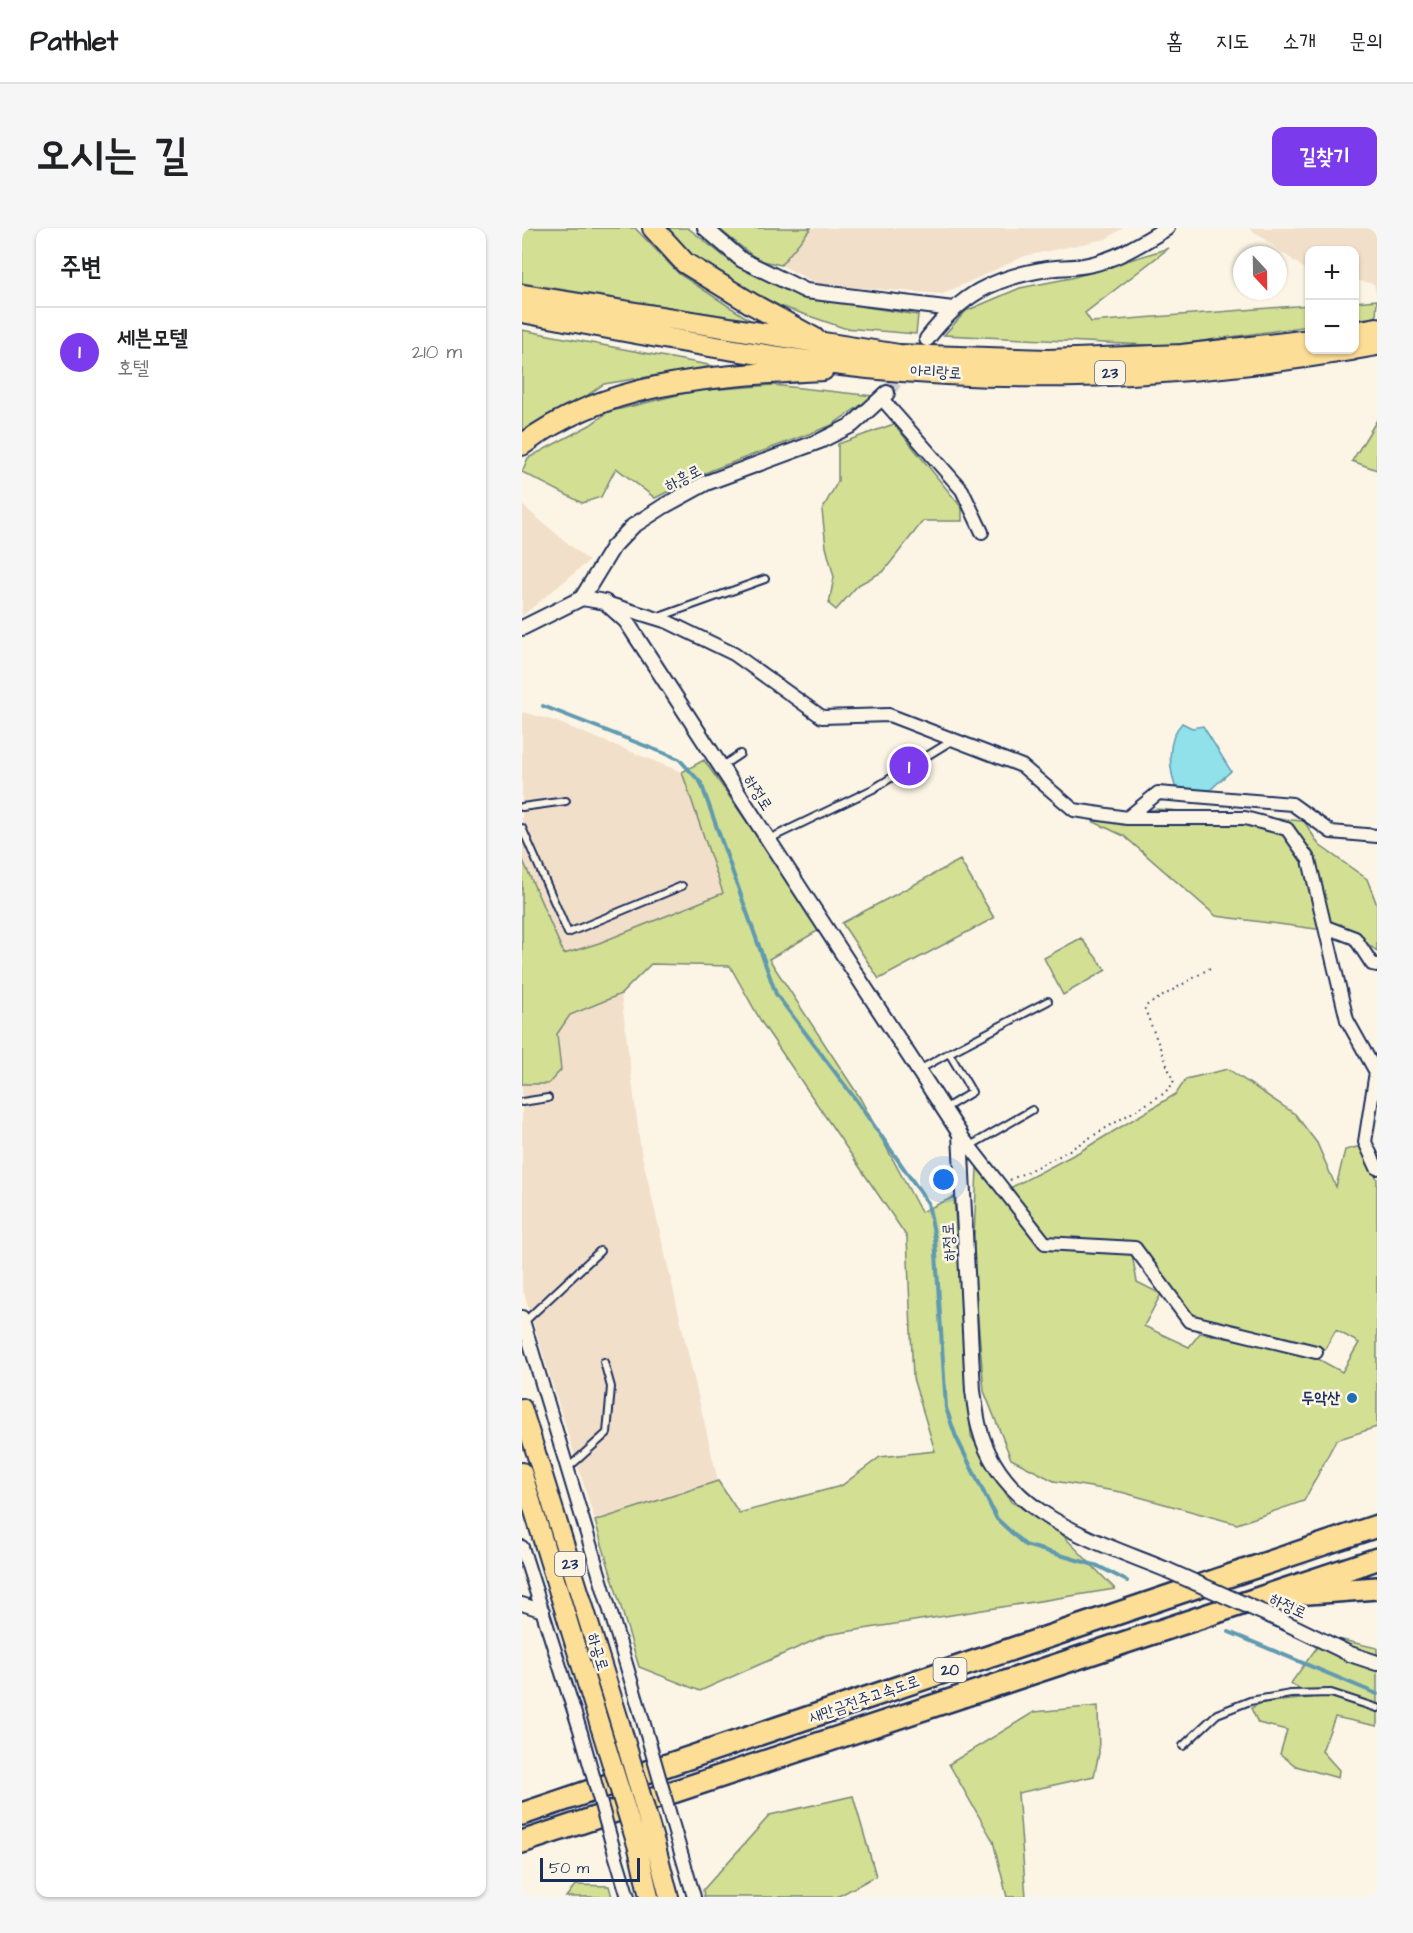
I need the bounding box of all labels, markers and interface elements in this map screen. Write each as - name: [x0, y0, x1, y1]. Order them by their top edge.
- text: Pathlet: [30, 22, 118, 61]
- text: 홈: [1166, 27, 1183, 56]
- text: 지도: [1216, 27, 1249, 56]
- text: 소개: [1282, 27, 1316, 56]
- text: 문의: [1349, 27, 1383, 56]
- text: 오시는 길: [36, 127, 188, 185]
- button: 길찾기: [1272, 127, 1377, 186]
- north arrow: [1233, 246, 1287, 300]
- map controls: [1305, 246, 1359, 354]
- button: +: [1305, 246, 1359, 300]
- text: 주변: [60, 249, 102, 285]
- button: −: [1305, 300, 1359, 354]
- text: 세븐모텔: [117, 323, 188, 354]
- text: 1: [78, 338, 81, 366]
- text: 210 m: [412, 338, 462, 366]
- text: 호텔: [117, 354, 149, 382]
- street label: 아리랑로: [910, 360, 962, 384]
- road number: 23: [1095, 361, 1125, 385]
- street label: 하흥로: [661, 459, 705, 497]
- pin: 1: [890, 744, 928, 788]
- street label: 하정로: [738, 771, 778, 815]
- your location: [929, 1165, 958, 1194]
- street label: 하정로: [937, 1222, 961, 1262]
- place label: 두악산: [1301, 1387, 1340, 1409]
- marker: 두악산: [1345, 1391, 1359, 1405]
- road number: 23: [555, 1552, 585, 1576]
- street label: 하정로: [1266, 1588, 1310, 1624]
- street label: 하공로: [582, 1630, 614, 1674]
- road number: 20: [934, 1658, 966, 1682]
- street label: 새만금전주고속도로: [806, 1670, 922, 1728]
- scale bar: [540, 1855, 640, 1882]
- text: 50 m: [549, 1857, 589, 1879]

